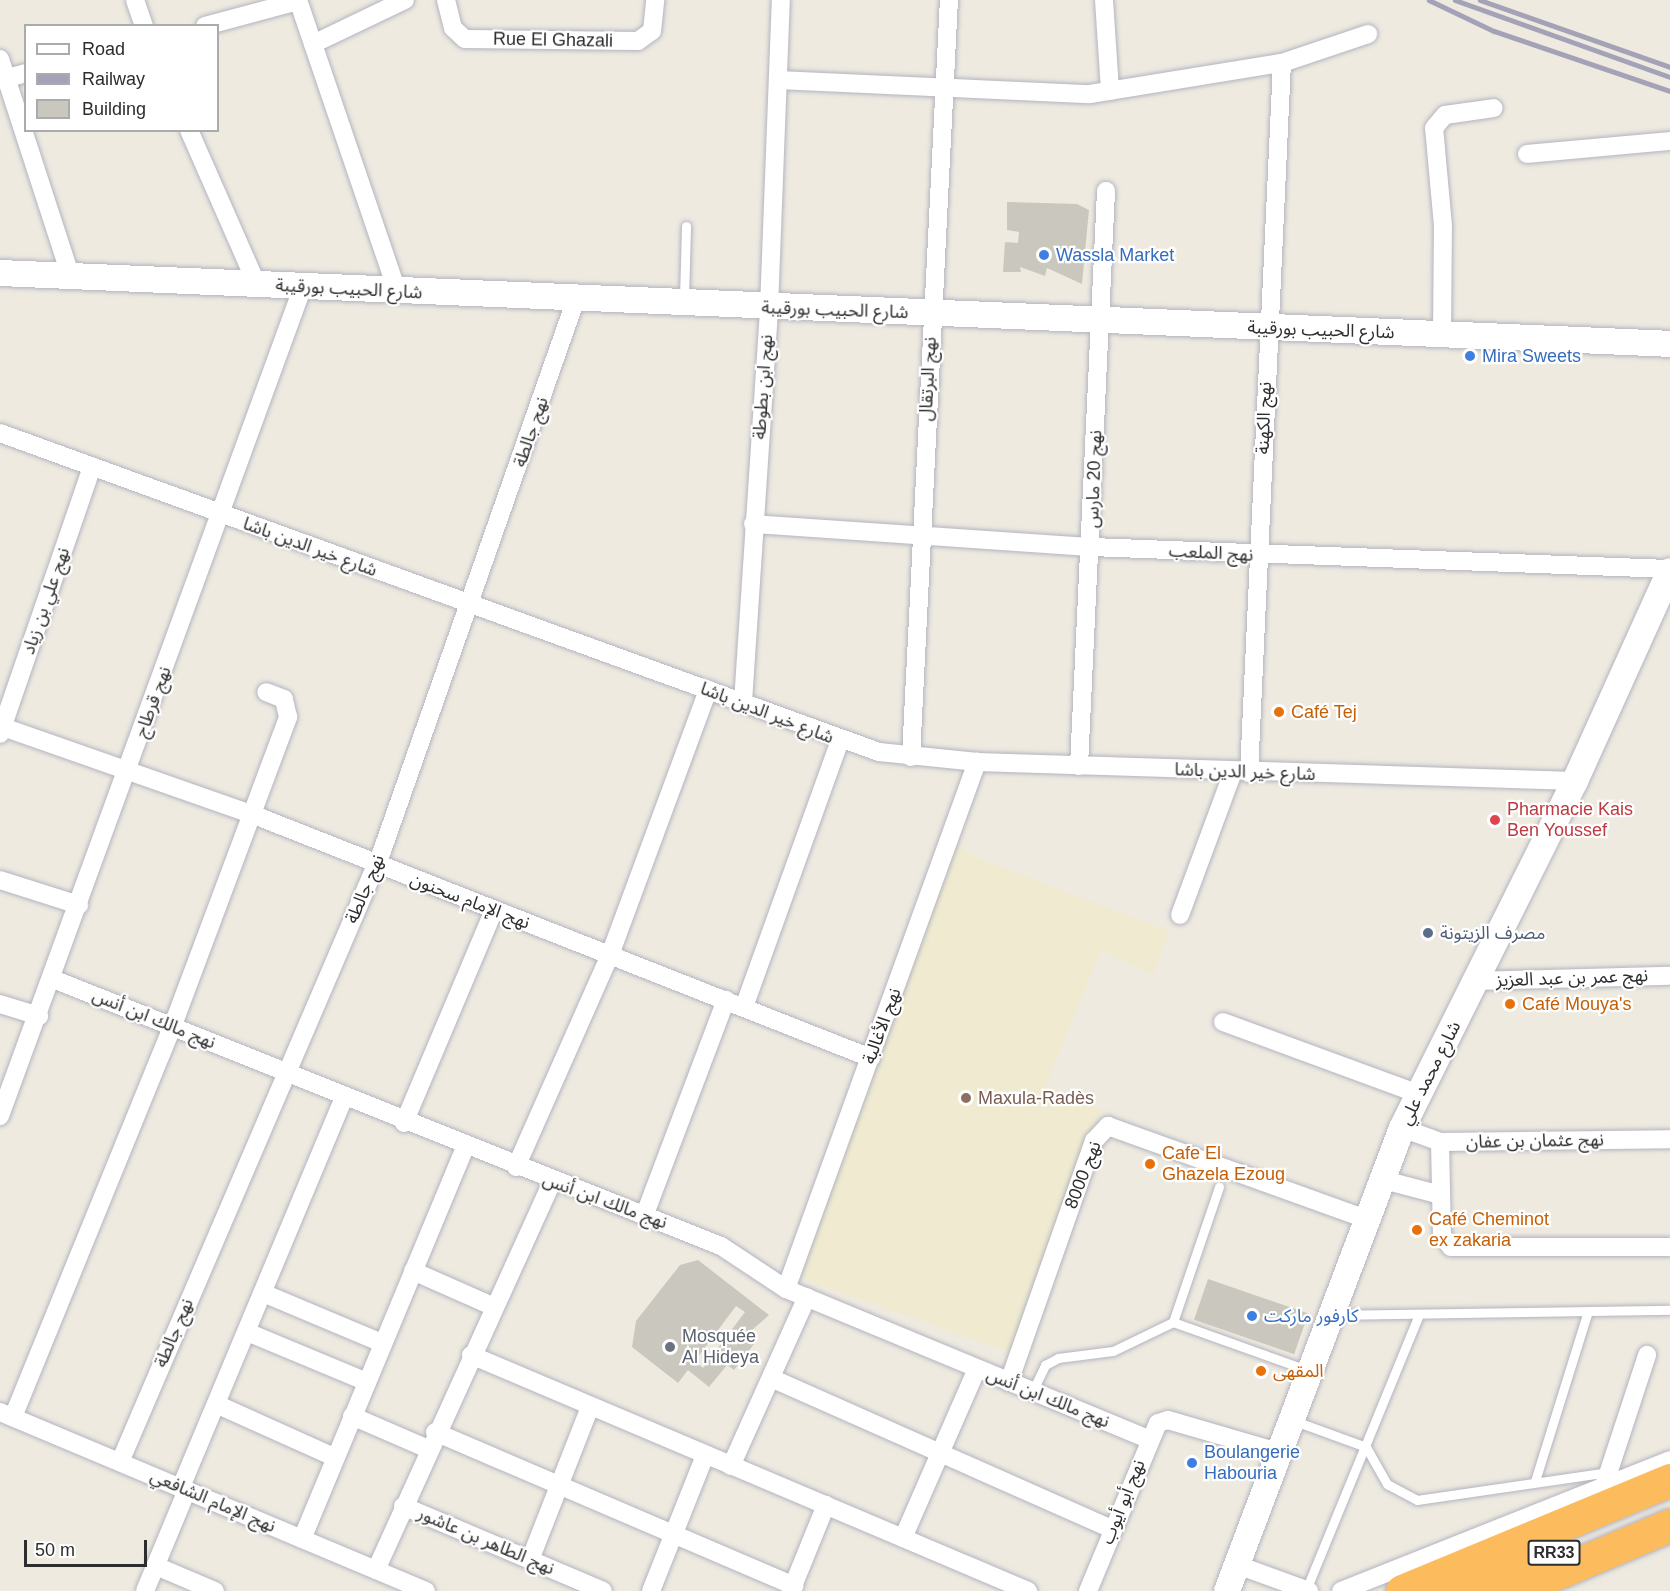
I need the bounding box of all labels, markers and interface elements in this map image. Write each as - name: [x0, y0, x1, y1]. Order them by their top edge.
- legend: [24, 24, 219, 132]
- street label: Rue El Ghazali: [493, 28, 613, 52]
- text: Road: [82, 39, 125, 59]
- text: Railway: [82, 69, 145, 89]
- text: Building: [82, 99, 146, 119]
- place label: Wassla Market: [1056, 244, 1174, 266]
- marker: Wassla Market: [1037, 248, 1051, 262]
- street label: شارع الحبيب بورقيبة: [275, 274, 423, 304]
- street label: شارع الحبيب بورقيبة: [761, 297, 909, 323]
- street label: شارع الحبيب بورقيبة: [1247, 317, 1395, 343]
- street label: نهج ابن بطوطة: [749, 334, 777, 440]
- street label: نهج البرتقال: [915, 336, 941, 422]
- place label: Mira Sweets: [1482, 345, 1581, 367]
- marker: Mira Sweets: [1463, 349, 1477, 363]
- street label: نهج الكهنة: [1252, 381, 1276, 455]
- street label: نهج جالطة: [509, 394, 553, 470]
- street label: نهج 20 مارس: [1081, 430, 1107, 528]
- street label: شارع خير الدين باشا: [240, 513, 380, 581]
- street label: نهج الملعب: [1168, 540, 1254, 566]
- street label: نهج علي بن زياد: [18, 545, 74, 657]
- street label: نهج قرطاج: [130, 663, 176, 741]
- street label: شارع خير الدين باشا: [697, 678, 837, 748]
- place label: Café Tej: [1291, 701, 1357, 723]
- marker: Café Tej: [1272, 705, 1286, 719]
- street label: شارع خير الدين باشا: [1174, 759, 1316, 785]
- place label: Pharmacie Kais Ben Youssef: [1507, 799, 1633, 842]
- marker: Pharmacie Kais Ben Youssef: [1488, 813, 1502, 827]
- street label: نهج جالطة: [341, 851, 389, 927]
- street label: نهج الإمام سحنون: [407, 868, 533, 934]
- place label: مصرف الزيتونة: [1440, 922, 1546, 944]
- marker: مصرف الزيتونة: [1421, 926, 1435, 940]
- street label: نهج عمر بن عبد العزيز: [1495, 965, 1649, 991]
- street label: نهج مالك ابن أنس: [89, 984, 219, 1054]
- street label: نهج الأغالبة: [858, 985, 906, 1067]
- place label: Café Mouya's: [1522, 993, 1631, 1015]
- marker: Café Mouya's: [1503, 997, 1517, 1011]
- street label: شارع محمد علي: [1395, 1017, 1465, 1129]
- place label: Maxula-Radès: [978, 1087, 1094, 1109]
- marker: Maxula-Radès: [959, 1091, 973, 1105]
- street label: نهج عثمان بن عفان: [1466, 1129, 1604, 1153]
- street label: نهج 8000: [1060, 1138, 1106, 1212]
- place label: Cafe El Ghazela Ezoug: [1162, 1143, 1285, 1186]
- marker: Cafe El Ghazela Ezoug: [1143, 1157, 1157, 1171]
- street label: نهج مالك ابن أنس: [540, 1168, 670, 1234]
- place label: Café Cheminot ex zakaria: [1429, 1209, 1549, 1252]
- marker: Café Cheminot ex zakaria: [1410, 1223, 1424, 1237]
- street label: نهج جالطة: [150, 1295, 198, 1371]
- place label: كارفور ماركت: [1264, 1305, 1359, 1327]
- marker: كارفور ماركت: [1245, 1309, 1259, 1323]
- place label: Mosquée Al Hideya: [682, 1326, 759, 1368]
- marker: Mosquée Al Hideya: [663, 1340, 677, 1354]
- place label: المقهى: [1273, 1360, 1324, 1382]
- street label: نهج مالك ابن أنس: [983, 1363, 1113, 1433]
- marker: المقهى: [1254, 1364, 1268, 1378]
- place label: Boulangerie Habouria: [1204, 1442, 1300, 1484]
- marker: Boulangerie Habouria: [1185, 1456, 1199, 1470]
- street label: نهج أبو أيوب: [1096, 1457, 1150, 1547]
- street label: نهج الإمام الشافعي: [147, 1465, 279, 1537]
- street label: نهج الطاهر بن عاشور: [414, 1502, 558, 1580]
- scale bar: [27, 1528, 150, 1566]
- text: 50 m: [35, 1540, 75, 1560]
- road number: RR33: [1527, 1540, 1581, 1566]

